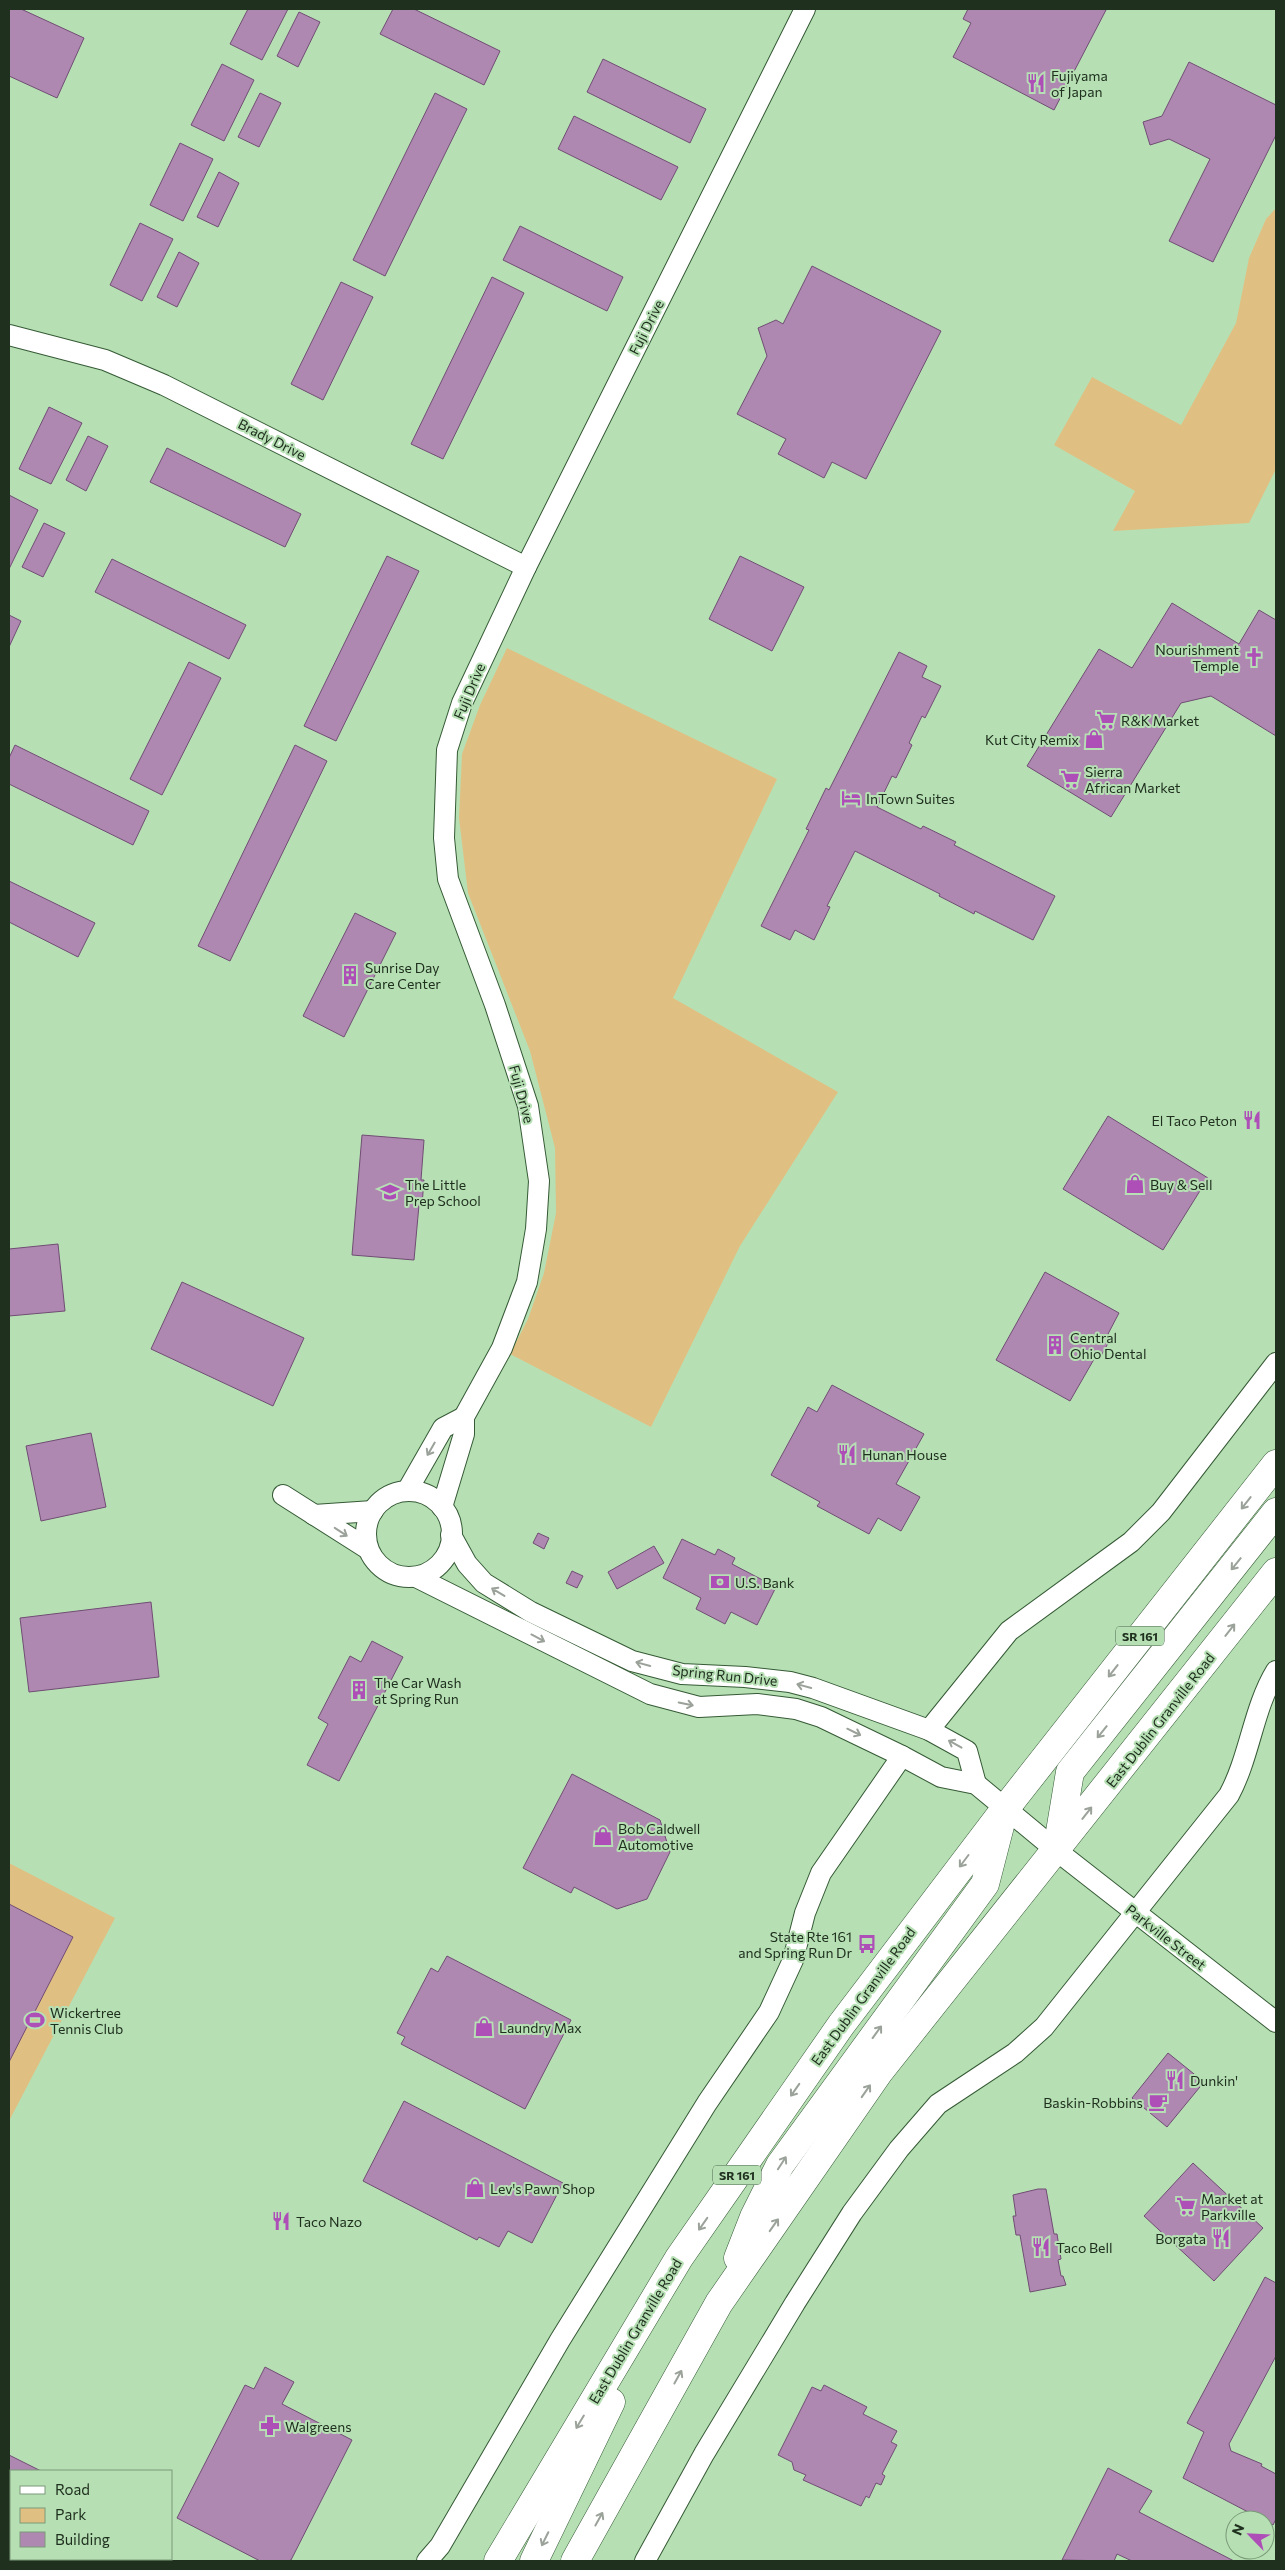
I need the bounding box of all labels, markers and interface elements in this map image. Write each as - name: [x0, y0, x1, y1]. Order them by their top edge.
- place label: Fujiyama of Japan: [1051, 67, 1108, 100]
- restaurant icon: Fujiyama of Japan: [1025, 72, 1047, 94]
- street label: Fuji Drive: [625, 297, 667, 357]
- street label: Brady Drive: [235, 415, 309, 463]
- place label: Nourishment Temple: [1155, 641, 1239, 674]
- church icon: Nourishment Temple: [1243, 646, 1265, 668]
- street label: Fuji Drive: [450, 660, 488, 722]
- supermarket icon: R&K Market: [1095, 709, 1117, 731]
- place label: R&K Market: [1121, 712, 1199, 729]
- shop icon: Kut City Remix: [1083, 728, 1105, 750]
- place label: Kut City Remix: [985, 731, 1080, 748]
- place label: Sierra African Market: [1085, 763, 1181, 796]
- supermarket icon: Sierra African Market: [1059, 768, 1081, 790]
- hotel icon: InTown Suites: [840, 787, 862, 809]
- place label: InTown Suites: [866, 790, 955, 807]
- place label: Sunrise Day Care Center: [365, 959, 441, 992]
- building icon: Sunrise Day Care Center: [339, 964, 361, 986]
- street label: Fuji Drive: [506, 1063, 538, 1125]
- restaurant icon: El Taco Peton: [1241, 1109, 1263, 1131]
- place label: El Taco Peton: [1152, 1112, 1237, 1129]
- shop icon: Buy & Sell: [1124, 1173, 1146, 1195]
- place label: The Little Prep School: [405, 1176, 481, 1209]
- place label: Buy & Sell: [1150, 1176, 1212, 1193]
- school or university icon: The Little Prep School: [379, 1181, 401, 1203]
- place label: Central Ohio Dental: [1070, 1329, 1146, 1362]
- building icon: Central Ohio Dental: [1044, 1334, 1066, 1356]
- one-way arrow: [425, 1442, 435, 1456]
- restaurant icon: Hunan House: [836, 1443, 858, 1465]
- place label: Hunan House: [862, 1446, 947, 1463]
- one-way arrow: [1241, 1496, 1252, 1509]
- one-way arrow: [334, 1527, 348, 1537]
- one-way arrow: [1231, 1558, 1242, 1571]
- bank icon: U.S. Bank: [709, 1571, 731, 1593]
- place label: U.S. Bank: [735, 1574, 795, 1591]
- one-way arrow: [492, 1586, 506, 1596]
- one-way arrow: [1225, 1624, 1236, 1637]
- road number: SR 161: [1116, 1626, 1164, 1645]
- one-way arrow: [530, 1634, 545, 1643]
- street label: East Dublin Granville Road: [1102, 1649, 1218, 1791]
- one-way arrow: [636, 1658, 652, 1668]
- street label: Spring Run Drive: [672, 1661, 778, 1689]
- one-way arrow: [1107, 1664, 1118, 1677]
- place label: The Car Wash at Spring Run: [374, 1674, 462, 1707]
- building icon: The Car Wash at Spring Run: [348, 1679, 370, 1701]
- one-way arrow: [796, 1680, 812, 1690]
- one-way arrow: [677, 1700, 693, 1709]
- one-way arrow: [1096, 1725, 1107, 1738]
- one-way arrow: [846, 1727, 861, 1737]
- one-way arrow: [948, 1739, 963, 1748]
- one-way arrow: [1081, 1807, 1092, 1820]
- place label: Bob Caldwell Automotive: [618, 1820, 700, 1853]
- shop icon: Bob Caldwell Automotive: [592, 1825, 614, 1847]
- one-way arrow: [959, 1854, 970, 1867]
- street label: Parkville Street: [1123, 1900, 1210, 1974]
- street label: East Dublin Granville Road: [807, 1924, 919, 2068]
- place label: State Rte 161 and Spring Run Dr: [738, 1928, 852, 1961]
- bus stop icon: State Rte 161 and Spring Run Dr: [856, 1933, 878, 1955]
- place label: Wickertree Tennis Club: [50, 2004, 123, 2037]
- sports icon: Wickertree Tennis Club: [24, 2009, 46, 2031]
- shop icon: Laundry Max: [473, 2016, 495, 2038]
- place label: Laundry Max: [499, 2019, 582, 2036]
- one-way arrow: [872, 2026, 883, 2039]
- restaurant icon: Dunkin': [1164, 2069, 1186, 2091]
- place label: Dunkin': [1190, 2072, 1238, 2089]
- one-way arrow: [790, 2083, 800, 2097]
- one-way arrow: [861, 2084, 871, 2098]
- cafe icon: Baskin-Robbins: [1147, 2091, 1169, 2113]
- place label: Baskin-Robbins: [1043, 2094, 1143, 2111]
- one-way arrow: [777, 2156, 787, 2170]
- road number: SR 161: [713, 2166, 761, 2184]
- shop icon: Lev's Pawn Shop: [464, 2177, 486, 2199]
- place label: Lev's Pawn Shop: [490, 2180, 595, 2197]
- place label: Market at Parkville: [1201, 2190, 1263, 2223]
- supermarket icon: Market at Parkville: [1175, 2195, 1197, 2217]
- restaurant icon: Taco Nazo: [270, 2210, 292, 2232]
- place label: Taco Nazo: [296, 2213, 362, 2230]
- one-way arrow: [698, 2217, 708, 2231]
- one-way arrow: [769, 2218, 779, 2232]
- restaurant icon: Borgata: [1210, 2227, 1232, 2249]
- place label: Borgata: [1155, 2230, 1206, 2247]
- restaurant icon: Taco Bell: [1030, 2236, 1052, 2258]
- place label: Taco Bell: [1056, 2239, 1113, 2256]
- street label: East Dublin Granville Road: [585, 2255, 685, 2407]
- one-way arrow: [673, 2369, 683, 2384]
- one-way arrow: [575, 2414, 585, 2428]
- pharmacy icon: Walgreens: [259, 2415, 281, 2437]
- place label: Walgreens: [285, 2418, 352, 2435]
- legend: [10, 2470, 172, 2560]
- text: Road: [55, 2480, 90, 2498]
- text: Park: [55, 2505, 86, 2523]
- north arrow: [1225, 2510, 1275, 2560]
- one-way arrow: [594, 2512, 604, 2526]
- text: N: [1228, 2521, 1248, 2538]
- text: Building: [55, 2530, 110, 2548]
- one-way arrow: [540, 2531, 549, 2546]

